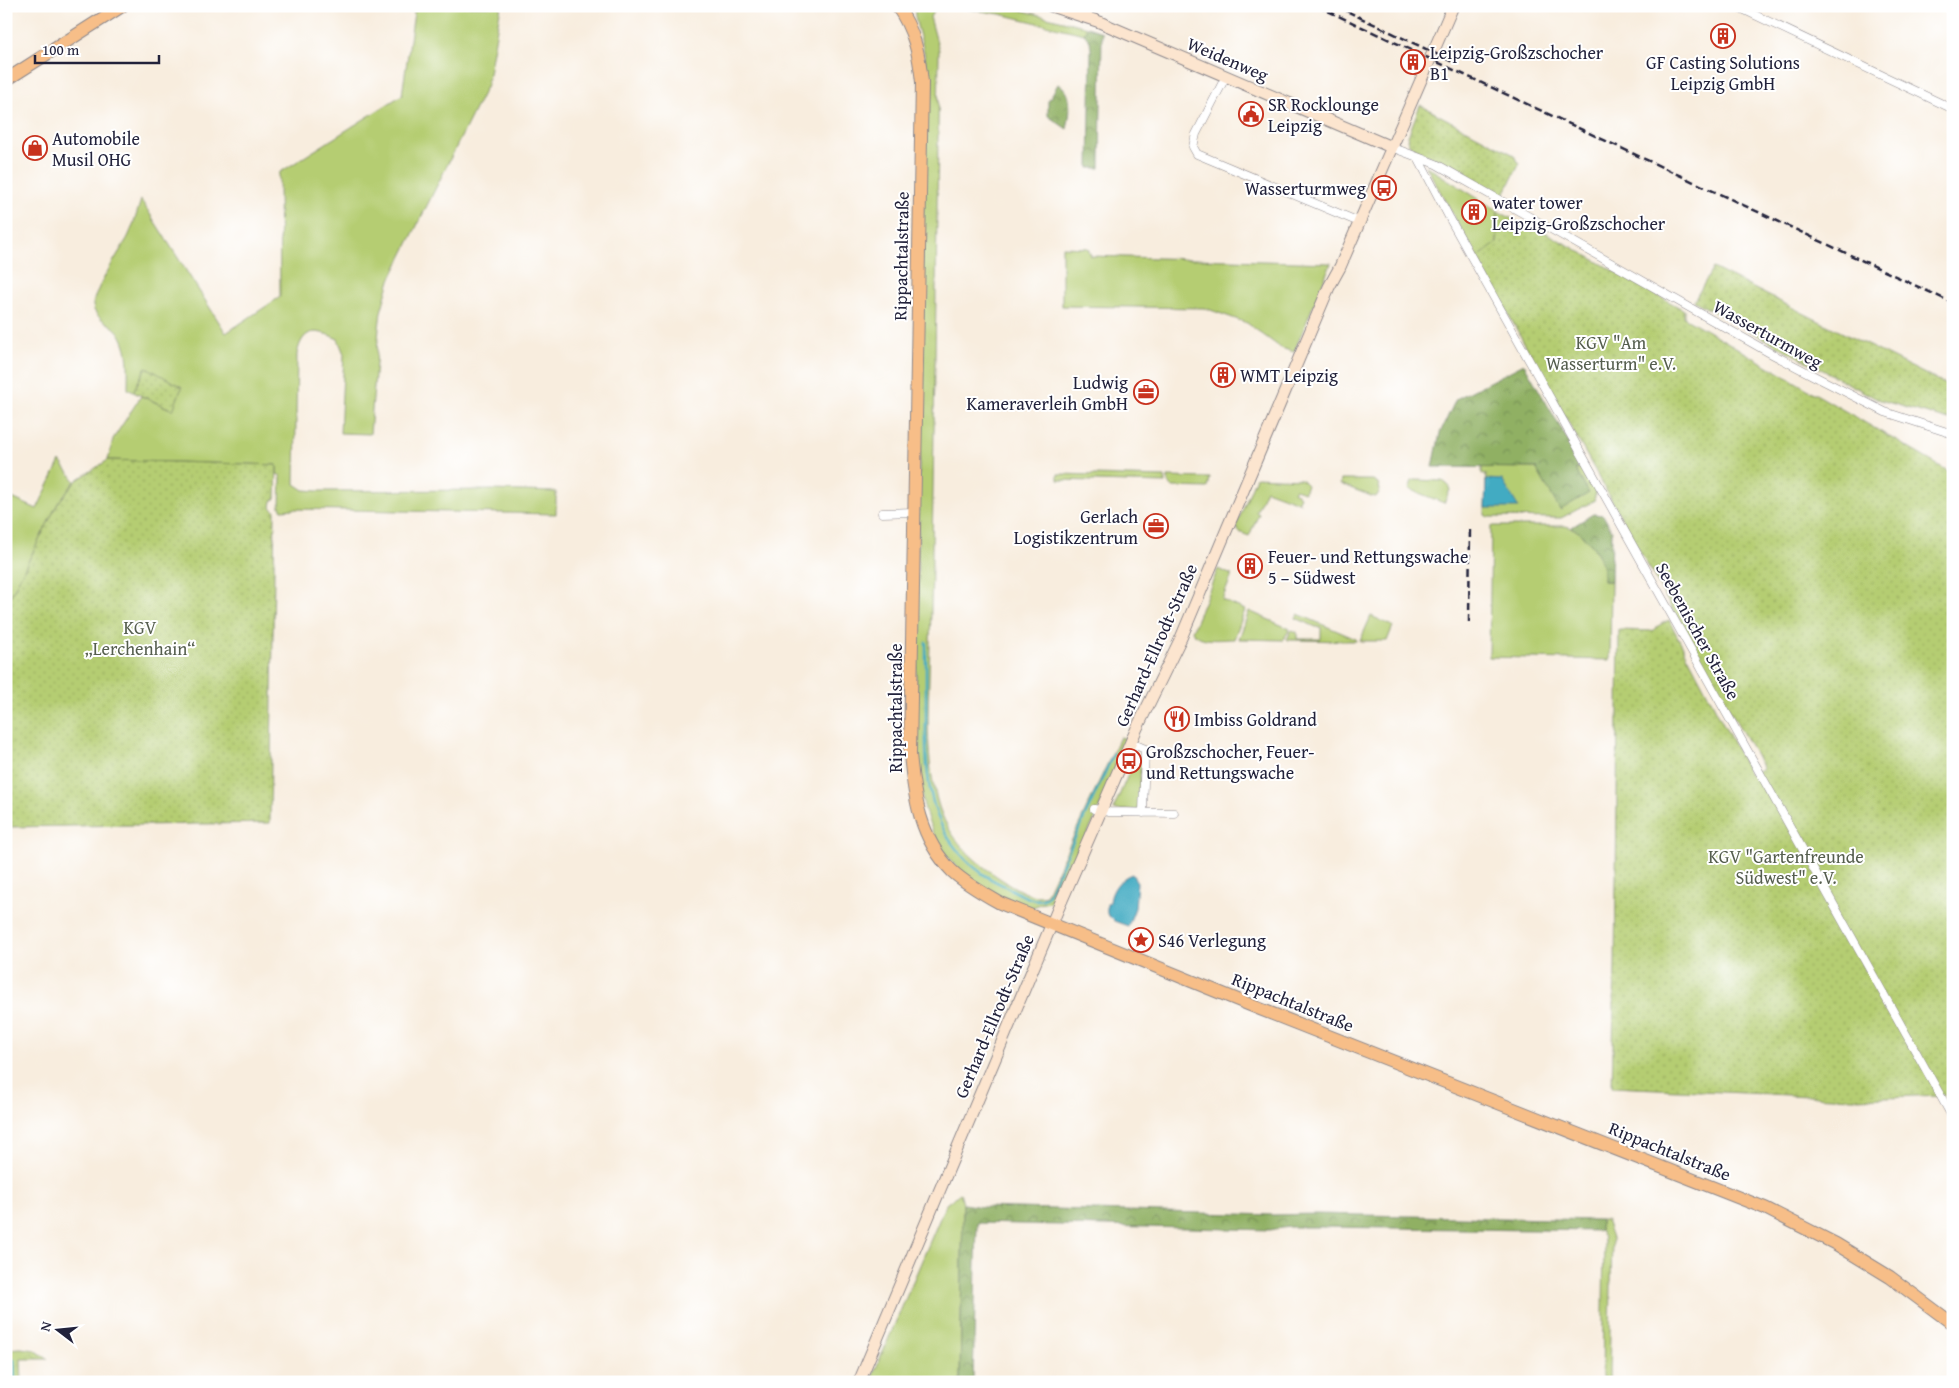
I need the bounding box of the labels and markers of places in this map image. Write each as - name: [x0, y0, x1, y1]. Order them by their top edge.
- building icon: GF Casting Solutions Leipzig GmbH: [1710, 23, 1736, 49]
- place label: Leipzig-Großzschocher B1: [1430, 39, 1604, 87]
- building icon: Leipzig-Großzschocher B1: [1400, 49, 1426, 75]
- place label: GF Casting Solutions Leipzig GmbH: [1646, 49, 1800, 97]
- place label: SR Rocklounge Leipzig: [1268, 91, 1379, 139]
- public building icon: SR Rocklounge Leipzig: [1238, 101, 1264, 127]
- place label: Automobile Musil OHG: [52, 125, 140, 173]
- shop icon: Automobile Musil OHG: [22, 135, 48, 161]
- place label: Wasserturmweg: [1245, 175, 1366, 202]
- bus stop icon: Wasserturmweg: [1371, 175, 1397, 201]
- place label: water tower Leipzig-Großzschocher: [1492, 189, 1666, 237]
- building icon: water tower Leipzig-Großzschocher: [1461, 199, 1487, 225]
- building icon: WMT Leipzig: [1210, 362, 1236, 388]
- place label: WMT Leipzig: [1240, 362, 1338, 389]
- place label: Ludwig Kameraverleih GmbH: [967, 369, 1128, 417]
- office icon: Ludwig Kameraverleih GmbH: [1133, 379, 1159, 405]
- place label: Gerlach Logistikzentrum: [1014, 503, 1138, 551]
- office icon: Gerlach Logistikzentrum: [1143, 513, 1169, 539]
- place label: Feuer- und Rettungswache 5 – Südwest: [1268, 543, 1468, 591]
- building icon: Feuer- und Rettungswache 5 – Südwest: [1237, 553, 1263, 579]
- restaurant icon: Imbiss Goldrand: [1164, 706, 1190, 732]
- place label: Imbiss Goldrand: [1194, 706, 1317, 733]
- place label: Großzschocher, Feuer- und Rettungswache: [1146, 738, 1315, 786]
- bus stop icon: Großzschocher, Feuer- und Rettungswache: [1116, 748, 1142, 774]
- place icon: S46 Verlegung: [1128, 927, 1154, 953]
- place label: S46 Verlegung: [1158, 927, 1266, 954]

